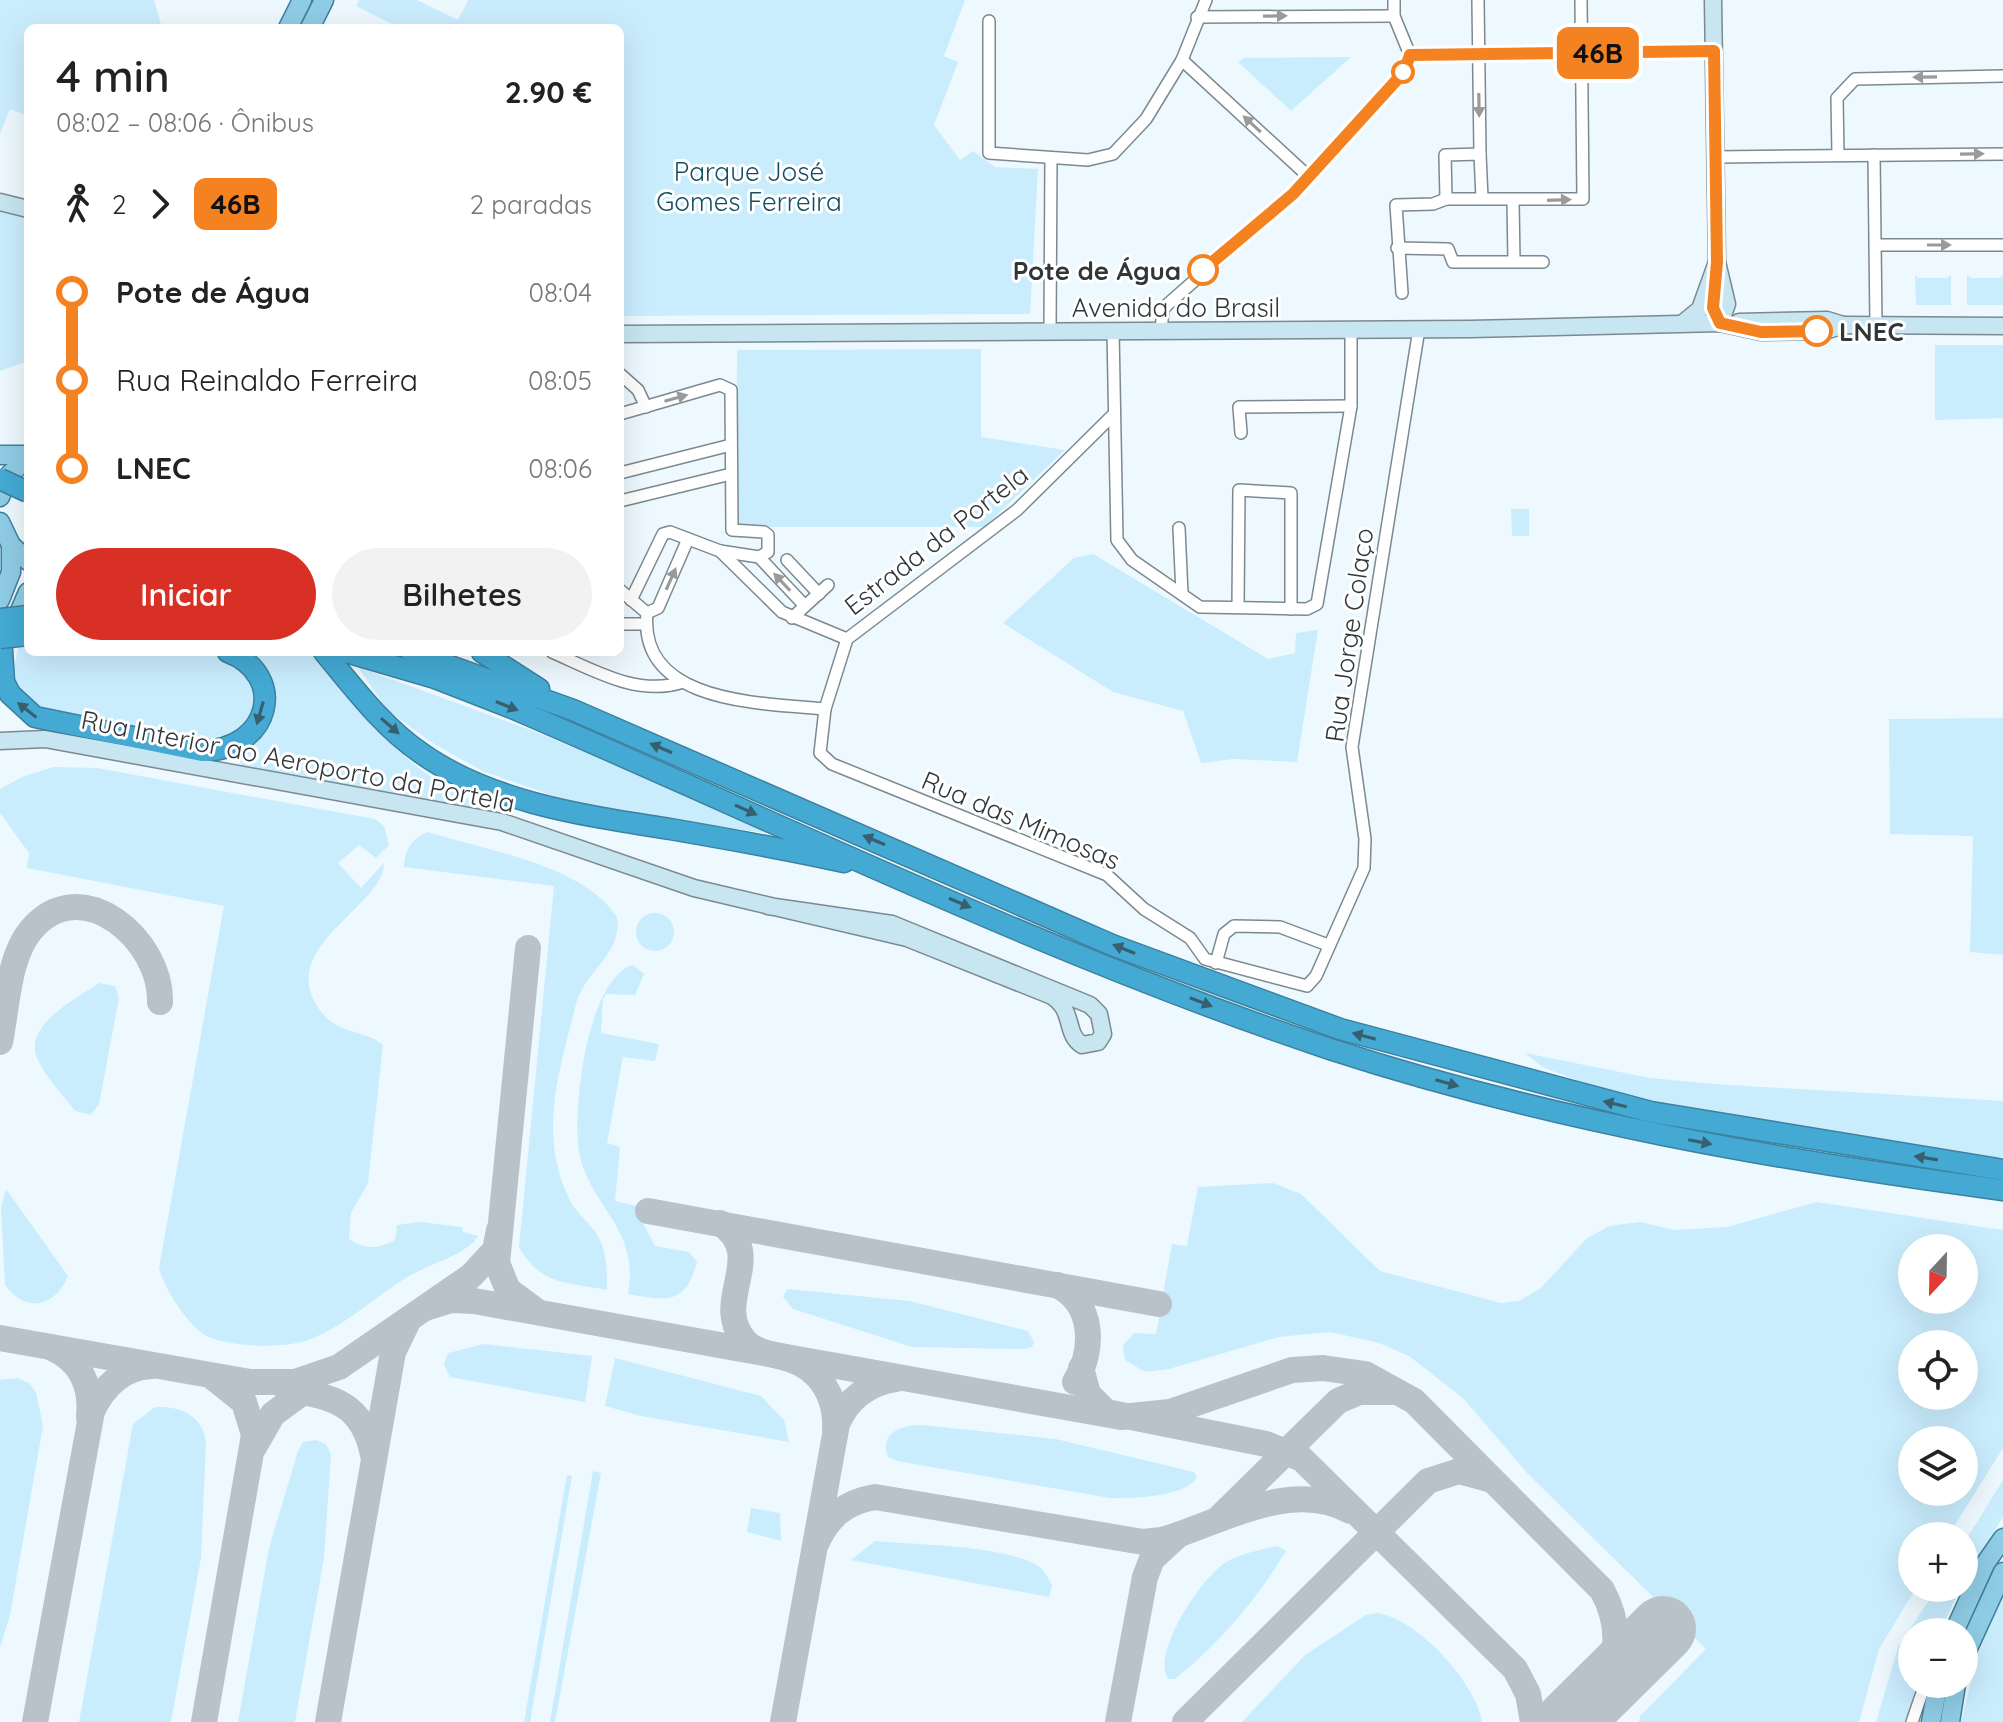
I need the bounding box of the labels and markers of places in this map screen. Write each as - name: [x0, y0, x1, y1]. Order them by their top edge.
- unlabelled marker: [1392, 61, 1414, 83]
- place label: Pote de Água: [1013, 254, 1181, 287]
- marker: Pote de Água: [1188, 255, 1218, 285]
- place label: LNEC: [1839, 315, 1904, 348]
- marker: LNEC: [1802, 316, 1832, 346]

